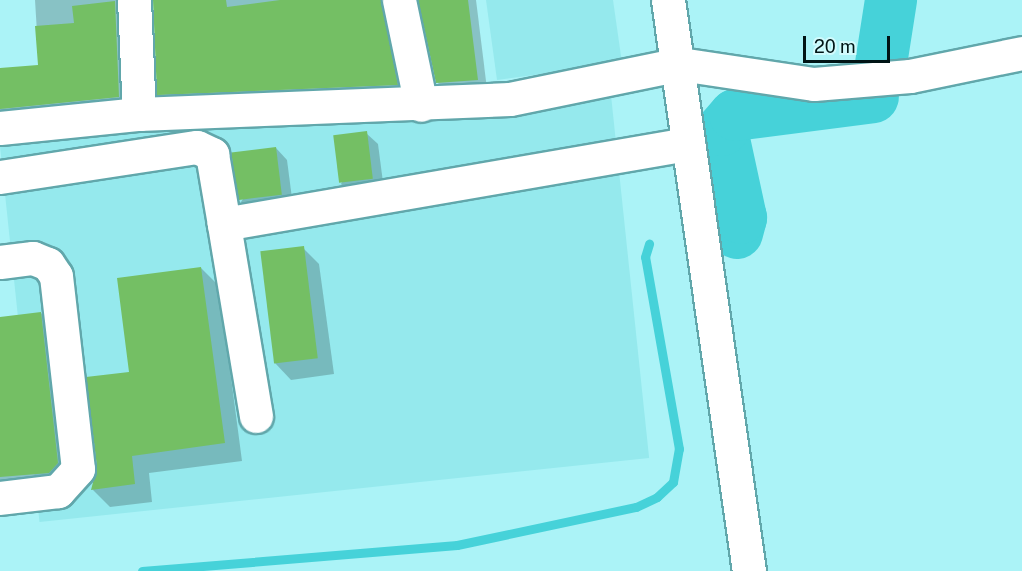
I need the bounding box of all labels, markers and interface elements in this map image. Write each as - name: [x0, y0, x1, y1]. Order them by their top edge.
- scale bar: [806, 24, 893, 62]
- text: 20 m: [814, 36, 856, 57]

